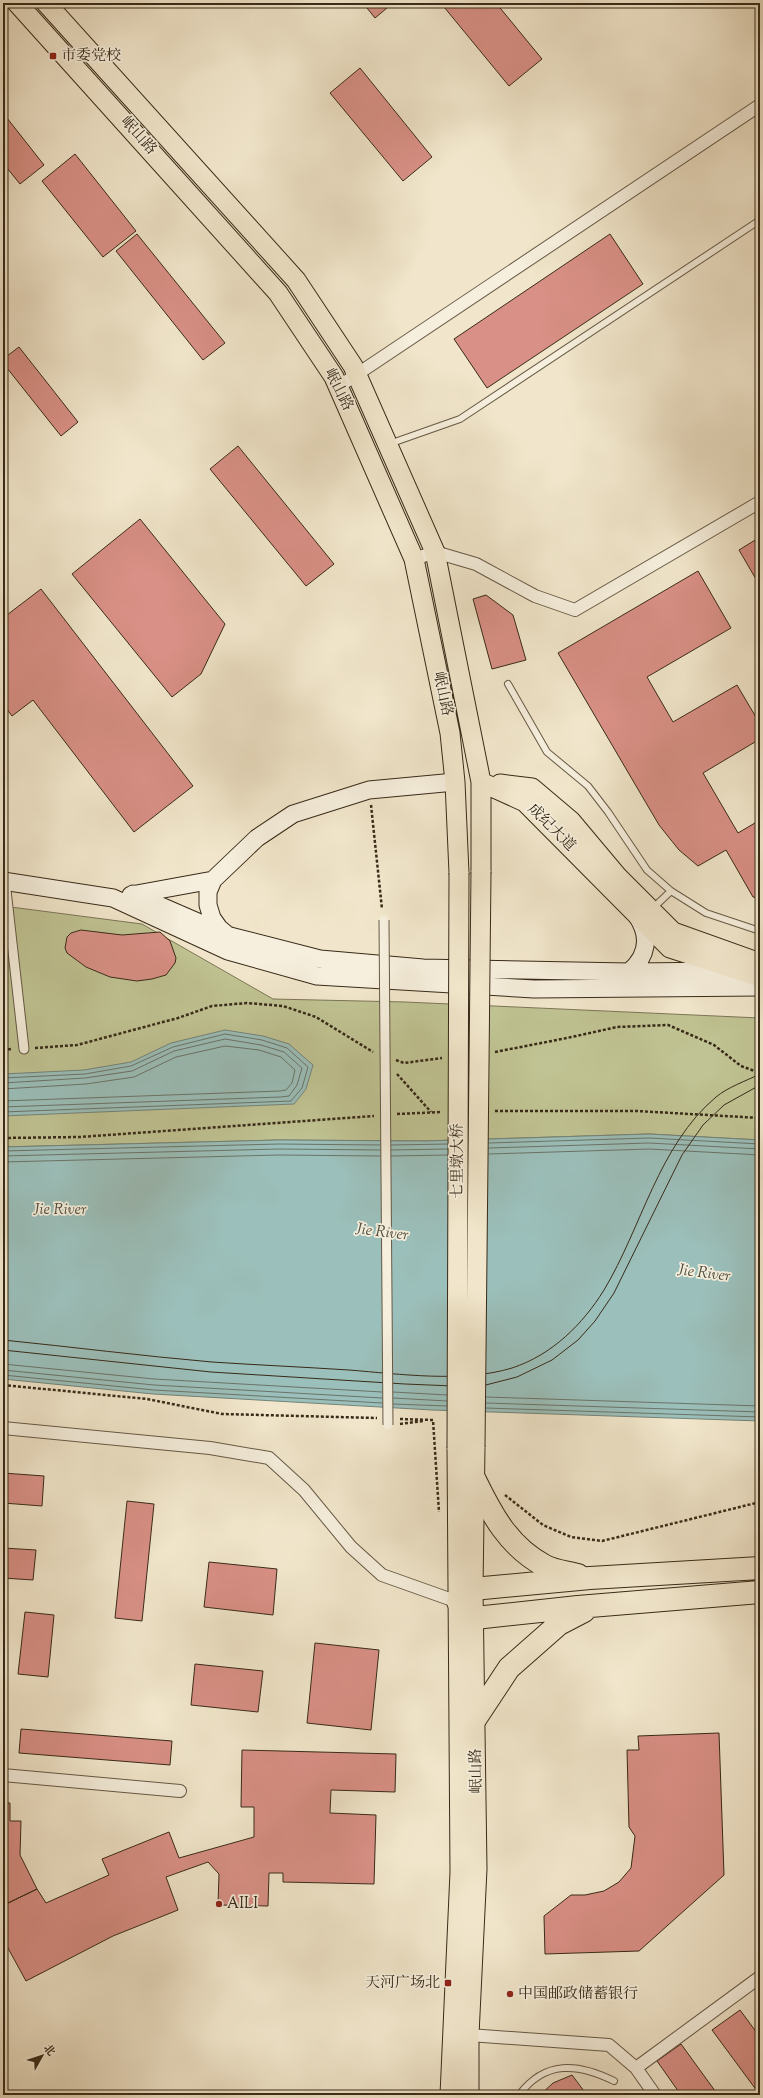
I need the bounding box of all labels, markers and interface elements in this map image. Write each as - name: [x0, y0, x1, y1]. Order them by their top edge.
- place label: 市委党校: [61, 46, 121, 67]
- marker: 市委党校: [48, 51, 58, 61]
- street label: 岷山路: [115, 112, 161, 160]
- street label: 岷山路: [318, 365, 358, 415]
- street label: 岷山路: [427, 670, 457, 718]
- street label: 成纪大道: [522, 799, 580, 857]
- street label: 七里墩大桥: [448, 1123, 469, 1199]
- water label: Jie River: [32, 1199, 87, 1222]
- water label: Jie River: [353, 1218, 410, 1248]
- water label: Jie River: [675, 1259, 732, 1289]
- street label: 岷山路: [466, 1748, 488, 1794]
- place label: AILI: [227, 1894, 258, 1915]
- marker: AILI: [214, 1899, 224, 1909]
- place label: 天河广场北: [365, 1973, 440, 1994]
- marker: 天河广场北: [443, 1978, 453, 1988]
- place label: 中国邮政储蓄银行: [518, 1984, 638, 2005]
- marker: 中国邮政储蓄银行: [505, 1989, 515, 1999]
- north arrow: [22, 2036, 62, 2076]
- text: 北: [39, 2041, 59, 2060]

